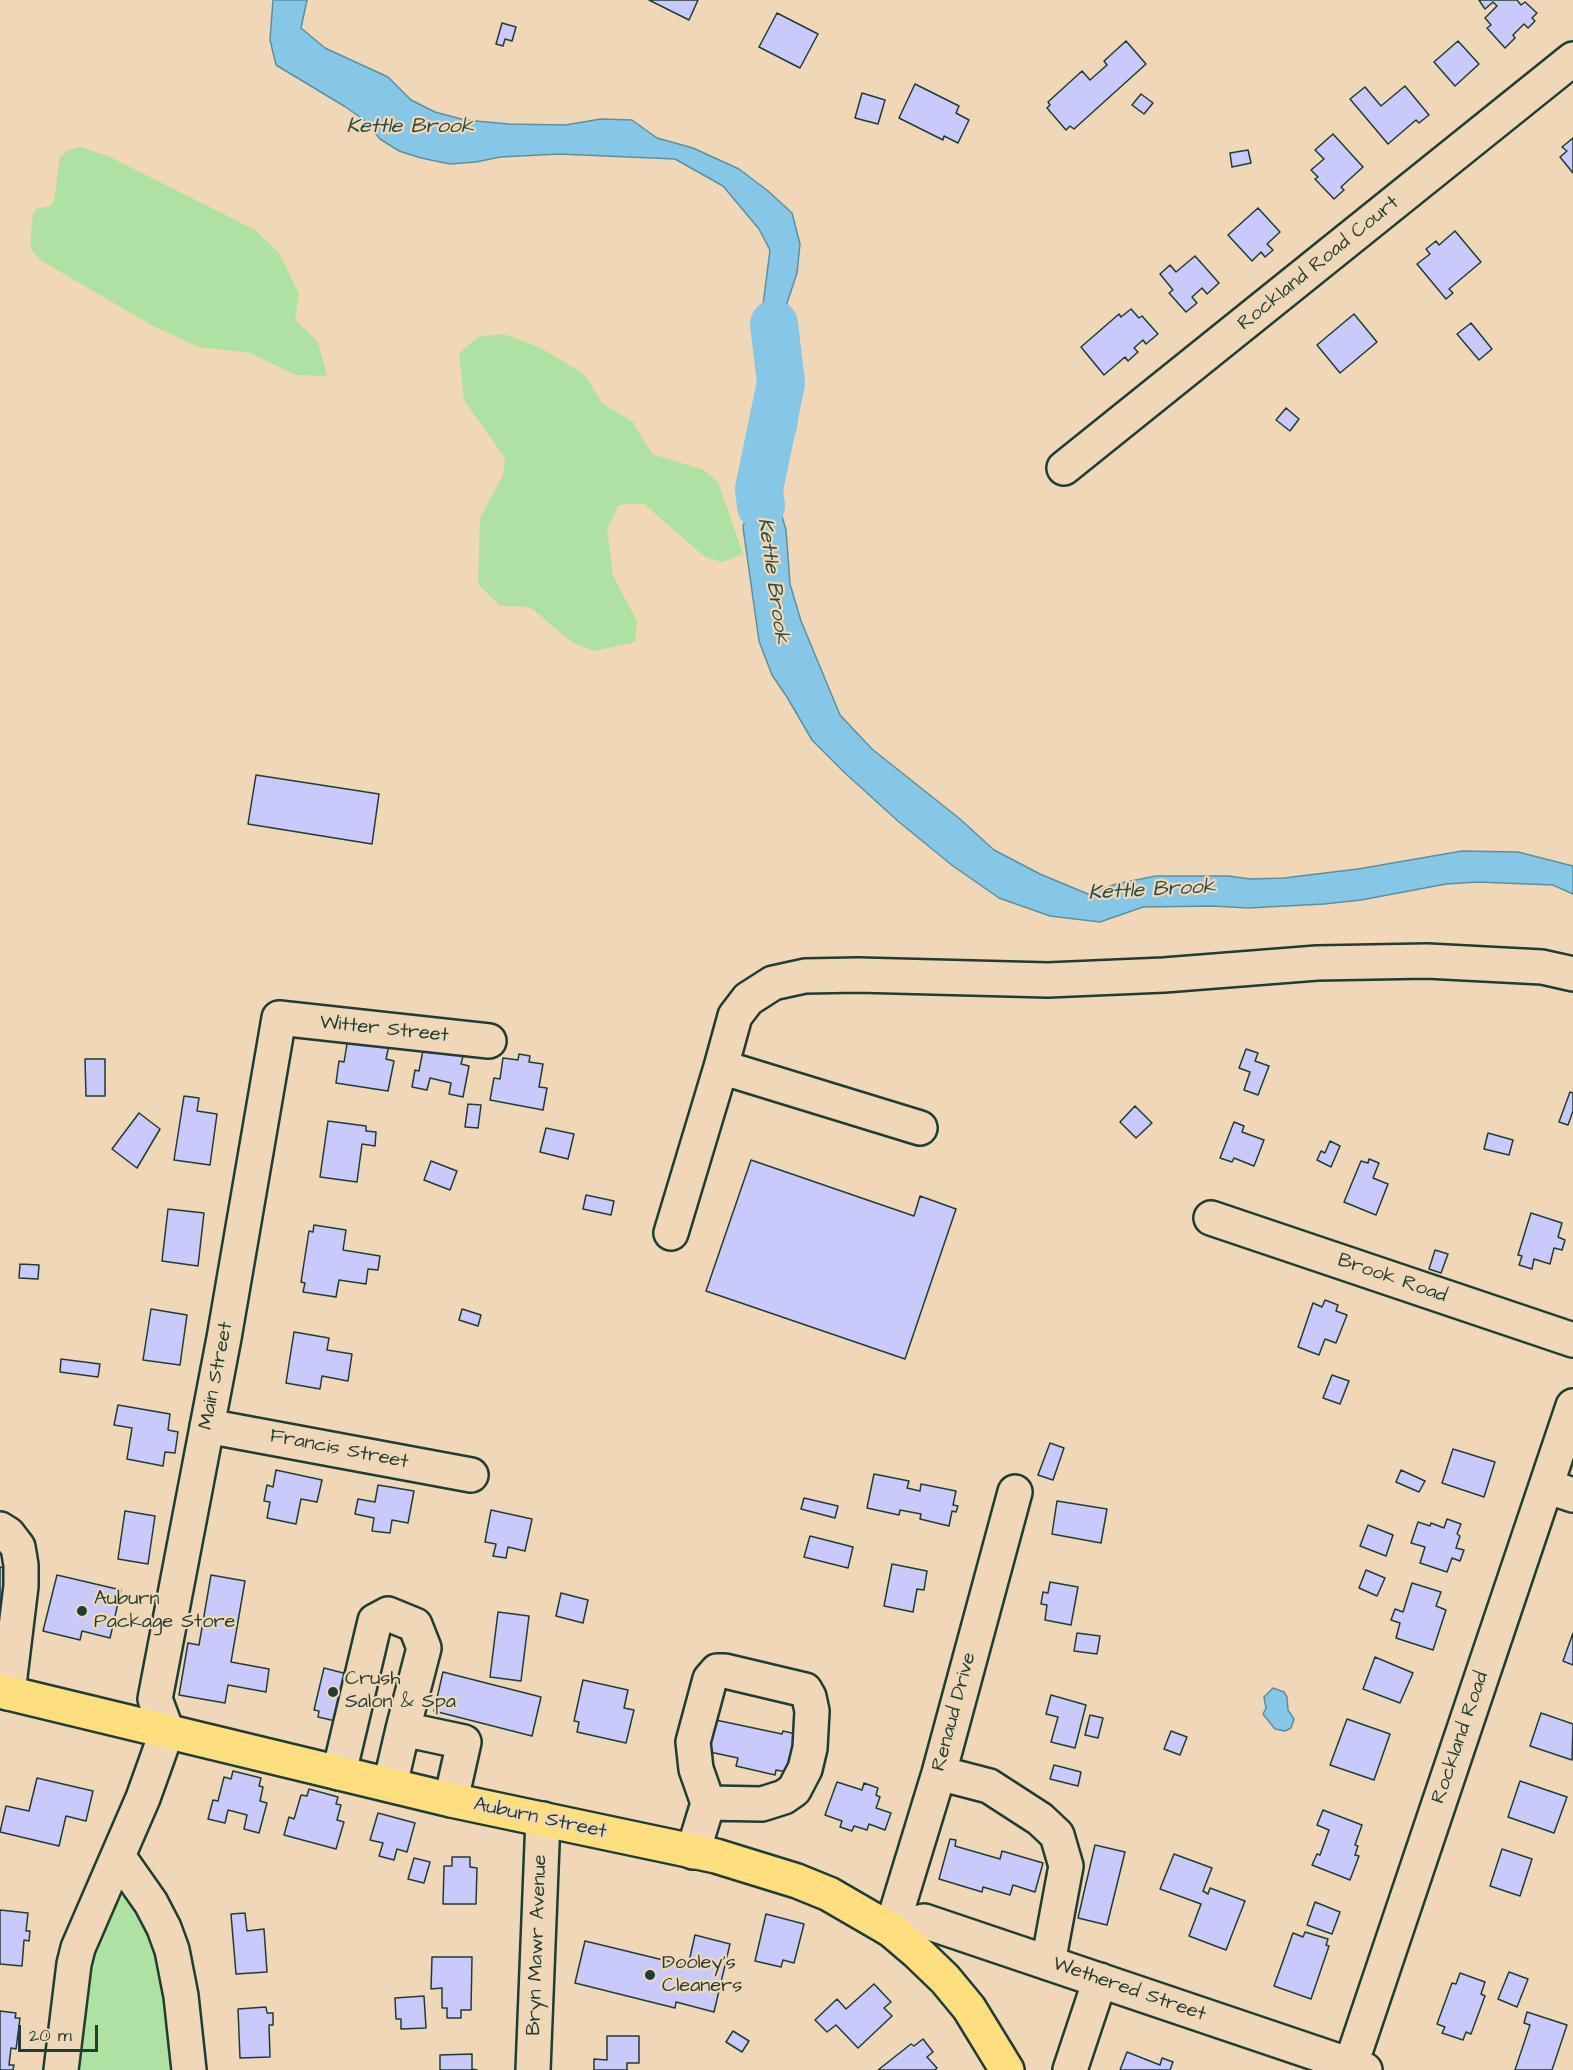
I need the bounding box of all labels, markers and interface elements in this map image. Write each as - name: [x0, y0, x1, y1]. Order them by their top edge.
- water label: Kettle Brook: [346, 115, 474, 141]
- street label: Rockland Road Court: [1233, 192, 1405, 336]
- water label: Kettle Brook: [751, 516, 793, 646]
- water label: Kettle Brook: [1088, 875, 1216, 907]
- street label: Witter Street: [318, 1011, 450, 1049]
- street label: Brook Road: [1334, 1249, 1450, 1309]
- street label: Main Street: [195, 1320, 239, 1432]
- street label: Francis Street: [268, 1425, 410, 1475]
- place label: Auburn Package Store: [94, 1588, 235, 1635]
- marker: Auburn Package Store: [75, 1604, 89, 1618]
- street label: Renaud Drive: [928, 1650, 982, 1774]
- place label: Crush Salon & Spa: [345, 1668, 456, 1715]
- street label: Rockland Road: [1427, 1669, 1495, 1807]
- marker: Crush Salon & Spa: [326, 1685, 340, 1699]
- street label: Auburn Street: [471, 1793, 609, 1845]
- street label: Bryn Mawr Avenue: [523, 1854, 553, 2036]
- place label: Dooley's Cleaners: [662, 1952, 742, 1999]
- street label: Wethered Street: [1049, 1953, 1209, 2027]
- marker: Dooley's Cleaners: [643, 1968, 657, 1982]
- scale bar: [21, 2013, 100, 2051]
- text: 20 m: [29, 2023, 72, 2048]

